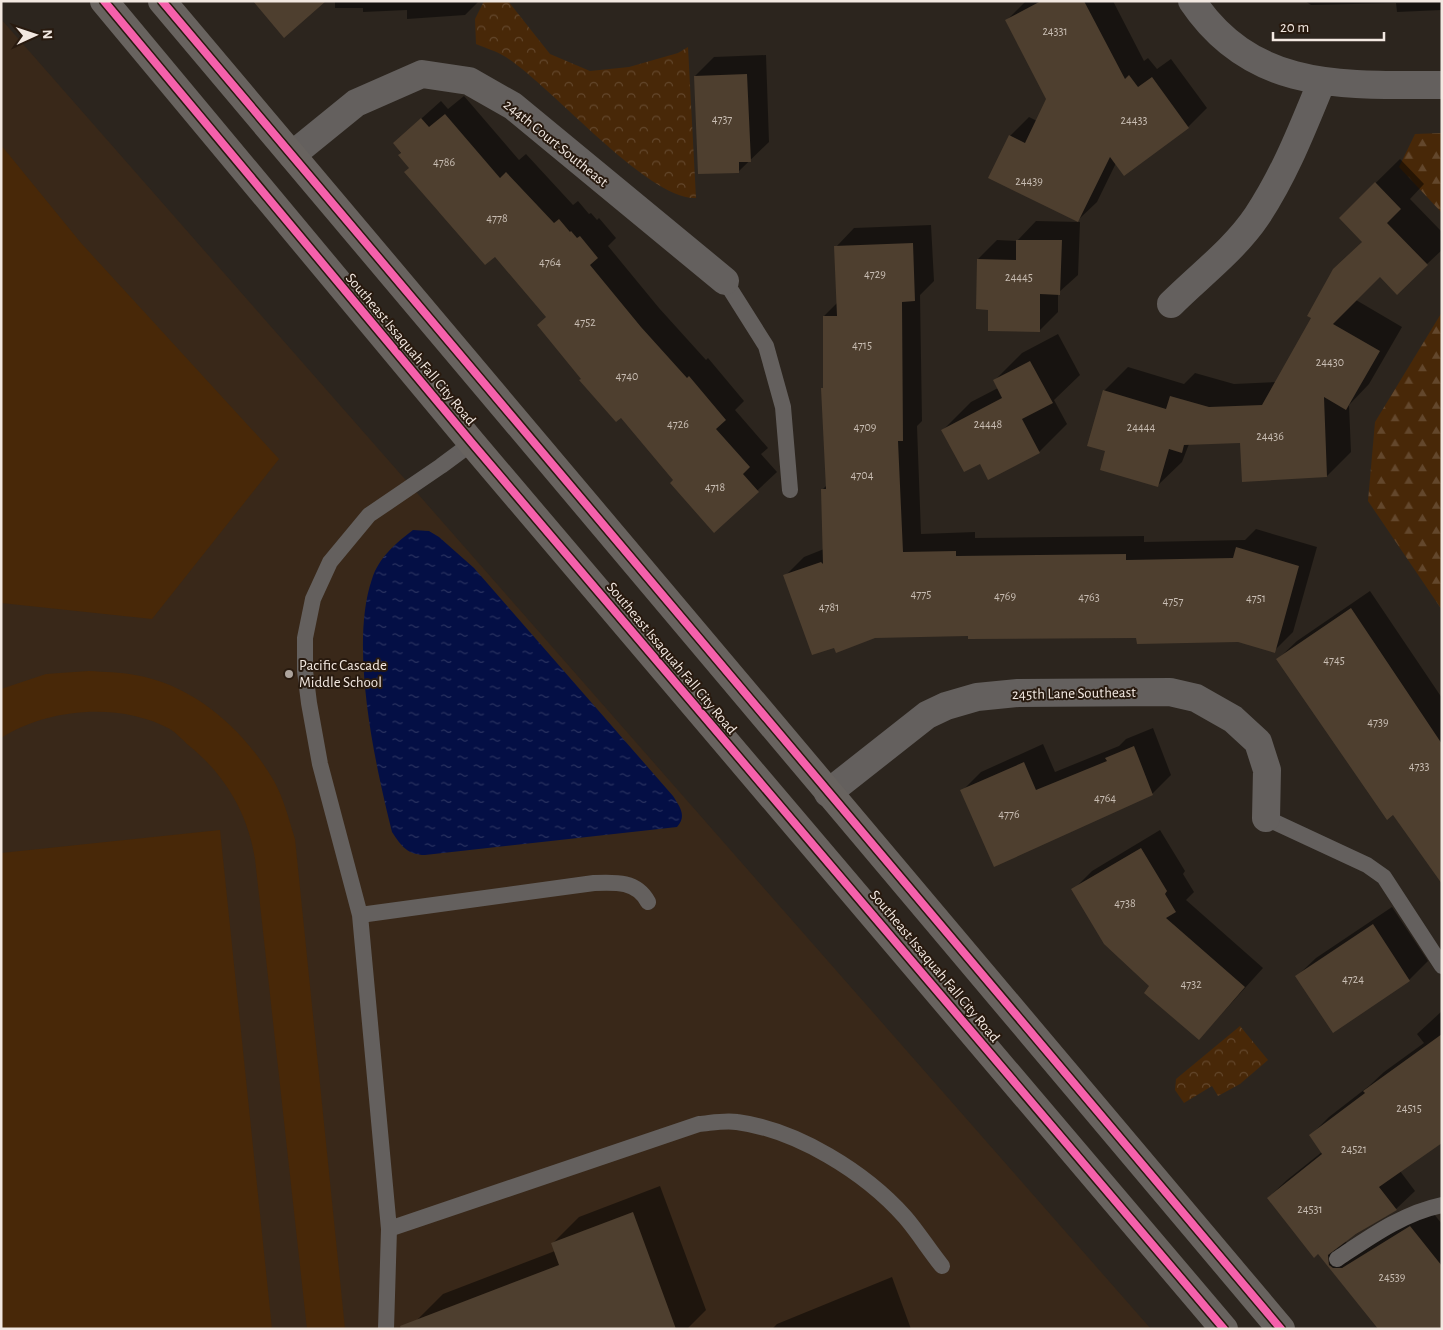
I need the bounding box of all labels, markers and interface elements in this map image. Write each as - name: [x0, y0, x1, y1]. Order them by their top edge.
- north arrow: [10, 10, 60, 60]
- scale bar: [1273, 10, 1384, 42]
- text: 20 m: [1280, 20, 1309, 35]
- house number: 24331: [1042, 25, 1068, 37]
- text: N: [40, 29, 54, 40]
- street label: 244th Court Southeast: [501, 97, 611, 190]
- house number: 4737: [712, 113, 732, 125]
- house number: 24433: [1121, 114, 1147, 126]
- house number: 4786: [433, 156, 455, 168]
- house number: 24439: [1015, 175, 1043, 187]
- house number: 4778: [486, 212, 508, 224]
- house number: 4764: [539, 256, 561, 268]
- house number: 4729: [864, 268, 886, 280]
- street label: Southeast Issaquah Fall City Road: [343, 271, 479, 428]
- house number: 24445: [1005, 271, 1033, 283]
- house number: 4752: [574, 316, 596, 328]
- house number: 4715: [852, 339, 872, 351]
- house number: 24430: [1316, 356, 1344, 368]
- house number: 4740: [616, 370, 638, 382]
- house number: 4726: [667, 418, 689, 430]
- house number: 24448: [974, 418, 1003, 430]
- house number: 4709: [854, 421, 877, 433]
- house number: 24444: [1127, 421, 1155, 433]
- house number: 24436: [1256, 430, 1284, 442]
- house number: 4704: [851, 469, 874, 481]
- house number: 4718: [705, 481, 726, 493]
- street label: Southeast Issaquah Fall City Road: [604, 580, 740, 737]
- house number: 4775: [911, 588, 931, 600]
- house number: 4769: [994, 590, 1016, 602]
- house number: 4763: [1078, 591, 1100, 603]
- house number: 4751: [1246, 592, 1266, 604]
- house number: 4757: [1163, 595, 1183, 607]
- house number: 4781: [819, 601, 839, 613]
- house number: 4745: [1323, 654, 1345, 666]
- place label: Pacific Cascade Middle School: [299, 658, 387, 690]
- marker: Pacific Cascade Middle School: [283, 668, 295, 680]
- street label: 245th Lane Southeast: [1012, 685, 1136, 702]
- house number: 4739: [1367, 716, 1389, 728]
- house number: 4733: [1409, 760, 1429, 772]
- house number: 4764: [1094, 792, 1116, 804]
- house number: 4776: [998, 808, 1020, 820]
- street label: Southeast Issaquah Fall City Road: [867, 888, 1003, 1045]
- house number: 4738: [1114, 897, 1136, 909]
- house number: 4724: [1342, 973, 1364, 985]
- house number: 4732: [1180, 978, 1202, 990]
- house number: 24515: [1396, 1102, 1422, 1114]
- house number: 24521: [1341, 1143, 1367, 1155]
- house number: 24531: [1297, 1203, 1323, 1215]
- house number: 24539: [1379, 1271, 1406, 1283]

